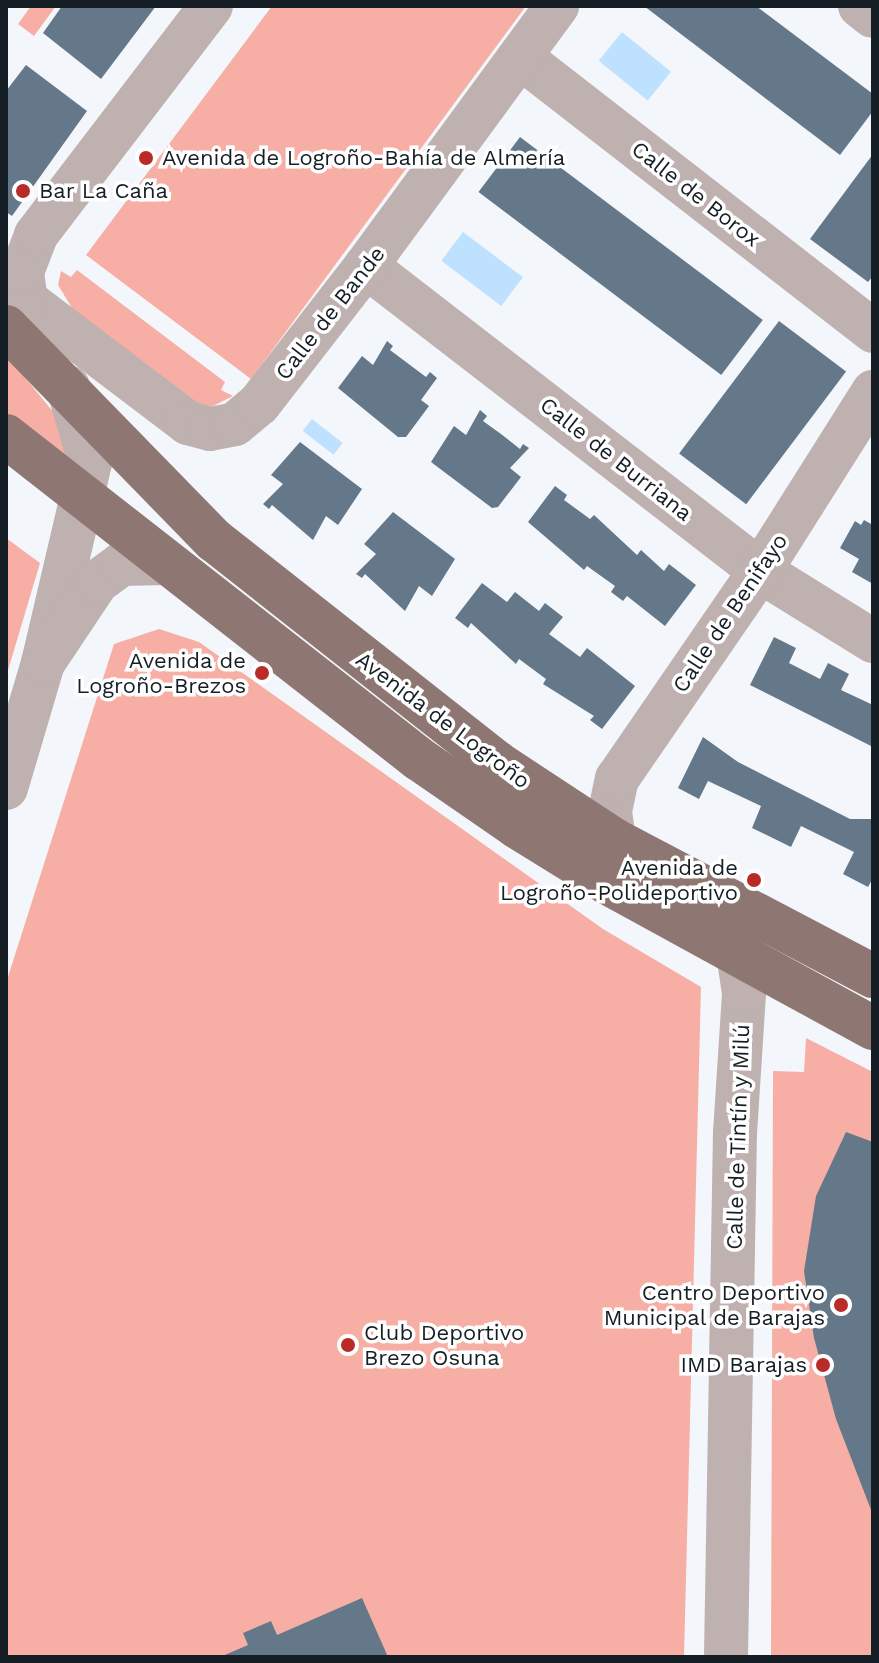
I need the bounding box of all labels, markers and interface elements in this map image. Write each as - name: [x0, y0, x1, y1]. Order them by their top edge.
- street label: Calle de Borox: [626, 136, 766, 252]
- place label: Avenida de Logroño-Bahía de Almería: [162, 145, 567, 171]
- marker: Avenida de Logroño-Bahía de Almería: [137, 149, 155, 167]
- place label: Bar La Caña: [39, 178, 169, 204]
- marker: Bar La Caña: [14, 182, 32, 200]
- street label: Calle de Bande: [270, 241, 390, 385]
- street label: Calle de Burriana: [535, 392, 697, 526]
- street label: Calle de Benifayo: [667, 528, 793, 698]
- street label: Avenida de Logroño: [351, 646, 535, 794]
- place label: Avenida de Logroño-Brezos: [76, 647, 246, 698]
- marker: Avenida de Logroño-Brezos: [253, 664, 271, 682]
- place label: Avenida de Logroño-Polideportivo: [500, 854, 738, 906]
- marker: Avenida de Logroño-Polideportivo: [745, 871, 763, 889]
- street label: Calle de Tintín y Milú: [721, 1023, 755, 1251]
- place label: Centro Deportivo Municipal de Barajas: [603, 1279, 825, 1330]
- marker: Centro Deportivo Municipal de Barajas: [832, 1296, 850, 1314]
- place label: Club Deportivo Brezo Osuna: [364, 1319, 524, 1370]
- marker: Club Deportivo Brezo Osuna: [339, 1336, 357, 1354]
- place label: IMD Barajas: [681, 1352, 807, 1378]
- marker: IMD Barajas: [814, 1356, 832, 1374]

